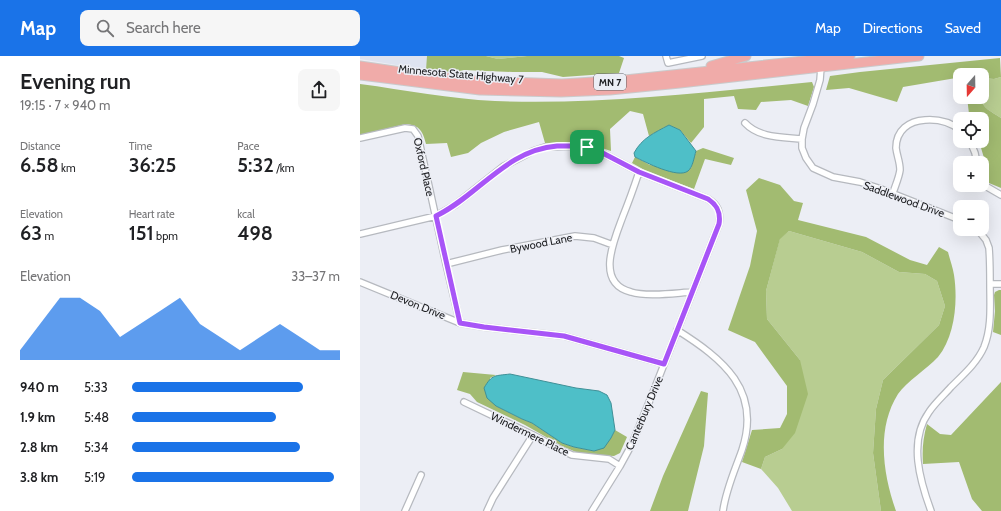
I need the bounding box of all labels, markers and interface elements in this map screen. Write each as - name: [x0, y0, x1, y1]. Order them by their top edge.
- search box: [80, 10, 360, 46]
- text: Map: [20, 17, 56, 40]
- icon: search: [94, 17, 116, 39]
- text: Search here: [126, 19, 201, 37]
- text: Map: [815, 19, 841, 37]
- text: Directions: [863, 19, 923, 37]
- text: Saved: [945, 19, 981, 37]
- street label: Minnesota State Highway 7: [398, 62, 525, 86]
- text: Evening run: [20, 68, 131, 95]
- north arrow: [953, 68, 989, 104]
- map controls: [953, 68, 989, 236]
- button: share: [298, 69, 340, 111]
- road number: MN 7: [594, 74, 626, 90]
- text: 19:15 · 7 × 940 m: [20, 97, 111, 113]
- button: locate: [953, 112, 989, 148]
- pin: [570, 130, 604, 164]
- street label: Oxford Place: [410, 136, 438, 198]
- icon: arrive: [576, 136, 598, 158]
- text: Distance: [20, 139, 61, 153]
- text: Time: [129, 139, 152, 153]
- text: Pace: [237, 139, 259, 153]
- text: 6.58: [20, 153, 58, 177]
- text: 36:25: [129, 153, 176, 177]
- text: 5:32: [237, 153, 274, 177]
- button: +: [953, 156, 989, 192]
- text: km: [58, 161, 76, 175]
- text: /km: [274, 161, 294, 175]
- street label: Saddlewood Drive: [861, 178, 947, 220]
- button: −: [953, 200, 989, 236]
- text: Elevation: [20, 207, 63, 221]
- text: Heart rate: [129, 207, 175, 221]
- text: kcal: [237, 207, 255, 221]
- text: 63: [20, 221, 42, 245]
- text: 151: [129, 221, 154, 245]
- text: 498: [237, 221, 273, 245]
- text: m: [42, 229, 54, 243]
- text: bpm: [154, 229, 178, 243]
- street label: Bywood Lane: [509, 230, 574, 256]
- text: Elevation: [20, 268, 71, 284]
- text: 33–37 m: [291, 268, 340, 284]
- street label: Devon Drive: [388, 288, 448, 323]
- street label: Canterbury Drive: [622, 374, 666, 452]
- text: 940 m: [20, 379, 59, 395]
- text: 5:33: [84, 379, 108, 395]
- text: 1.9 km: [20, 409, 55, 425]
- text: 5:48: [84, 409, 109, 425]
- street label: Windermere Place: [489, 409, 572, 459]
- text: 2.8 km: [20, 439, 58, 455]
- text: 5:34: [84, 439, 108, 455]
- text: 3.8 km: [20, 469, 58, 485]
- text: 5:19: [84, 469, 105, 485]

